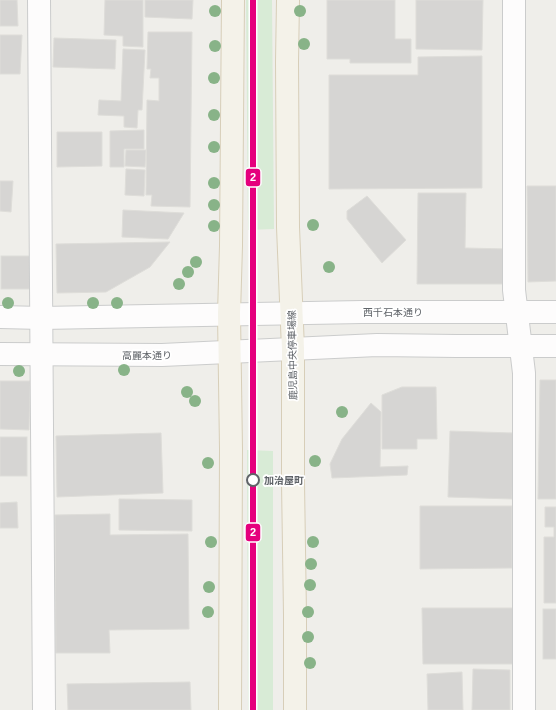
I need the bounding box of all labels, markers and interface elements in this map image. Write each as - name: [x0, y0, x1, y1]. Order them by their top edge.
- line badge: 2: [245, 168, 261, 187]
- text: 2: [250, 171, 256, 183]
- street label: 西千石本通り: [363, 307, 423, 318]
- street label: 鹿児島中央停車場線: [286, 310, 299, 400]
- street label: 高麗本通り: [122, 350, 172, 361]
- marker: 加治屋町: [246, 473, 260, 487]
- place label: 加治屋町: [264, 475, 304, 486]
- line badge: 2: [245, 523, 261, 542]
- text: 2: [250, 526, 256, 538]

